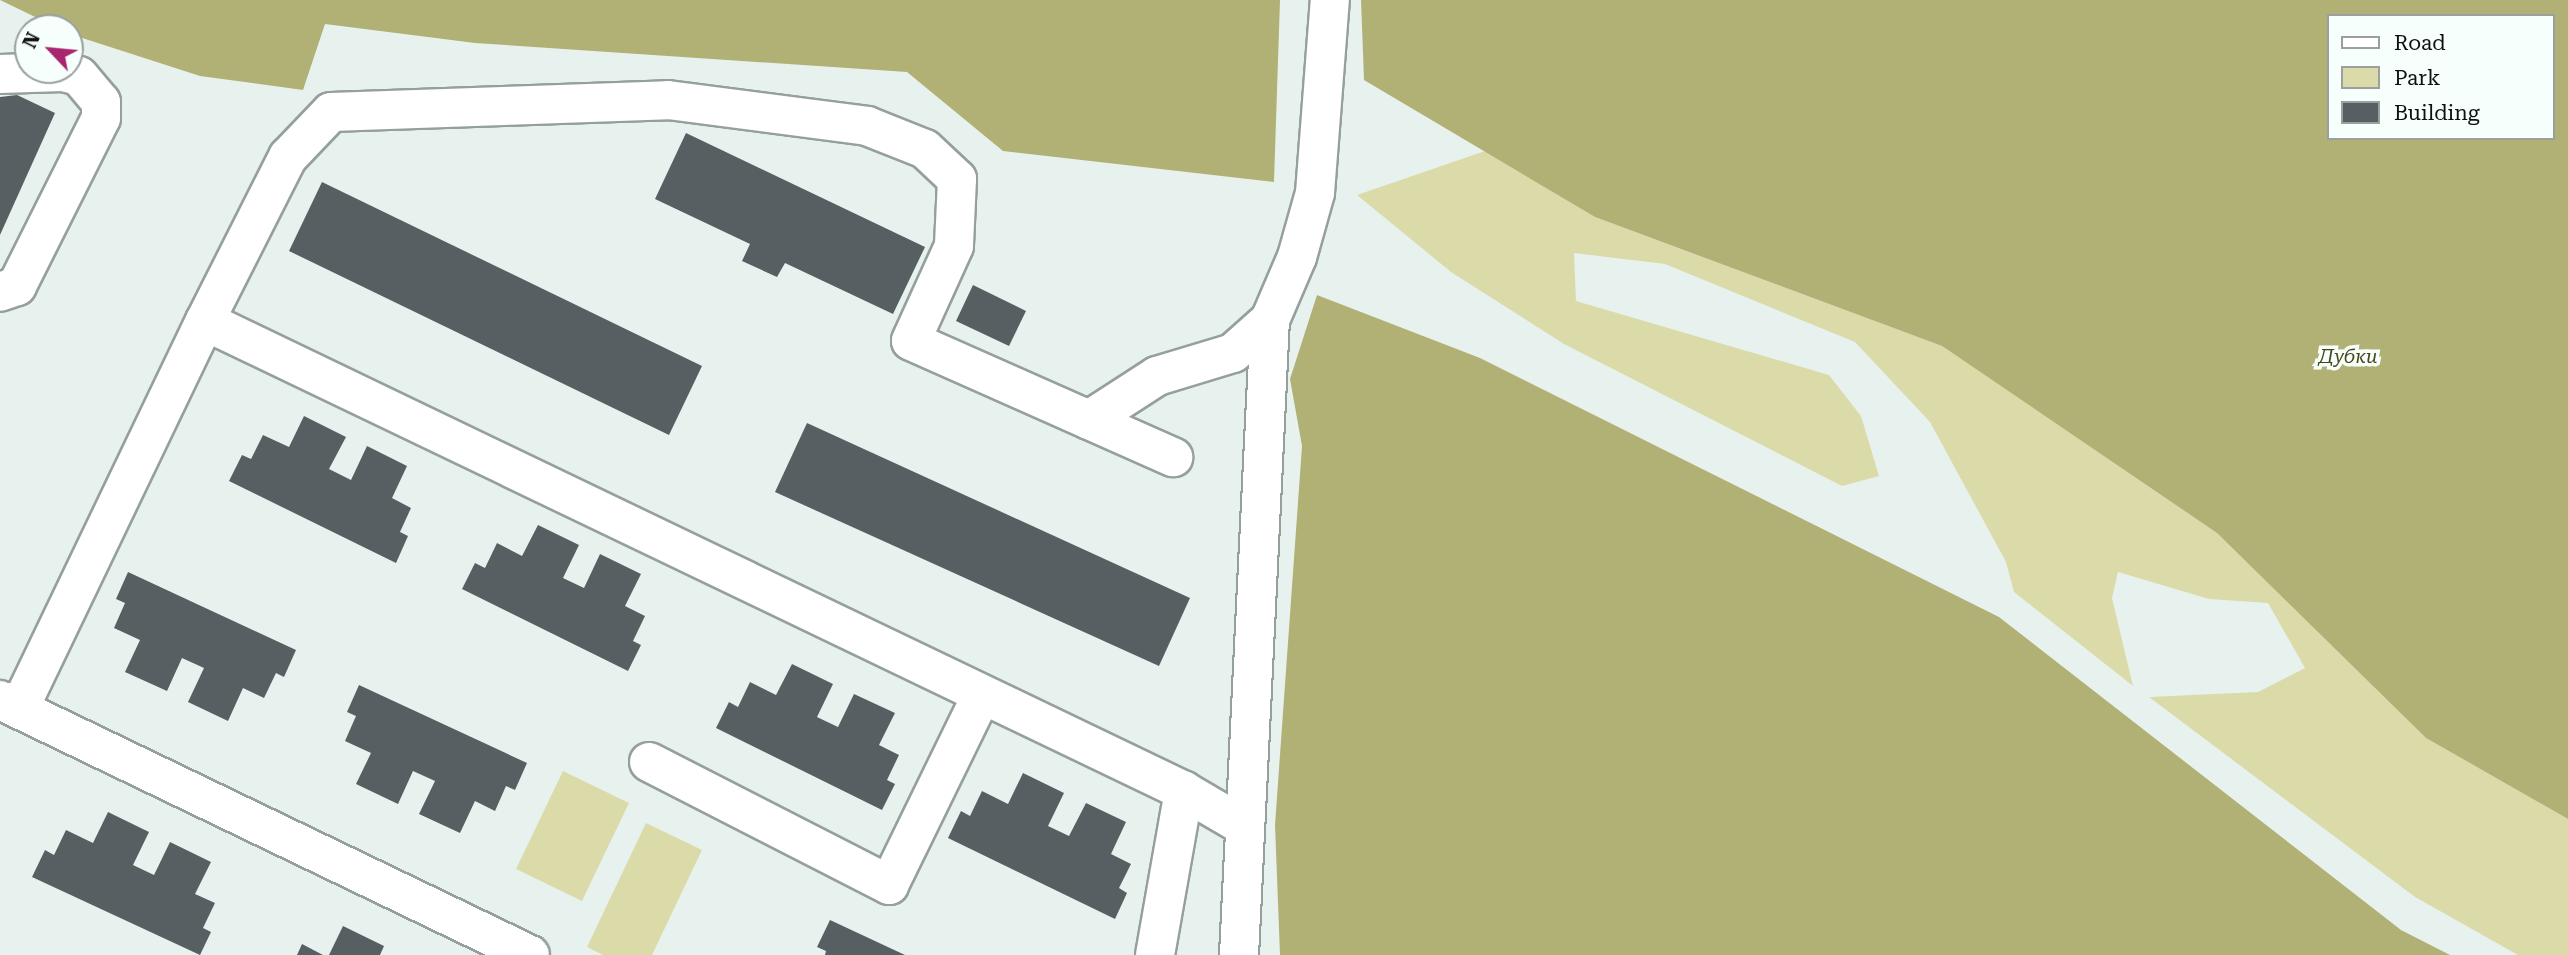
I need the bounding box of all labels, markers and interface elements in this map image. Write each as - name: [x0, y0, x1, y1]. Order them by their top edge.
- north arrow: [14, 14, 84, 84]
- legend: [2326, 14, 2554, 140]
- text: N: [18, 29, 45, 52]
- text: Road: [2394, 31, 2446, 55]
- text: Park: [2394, 66, 2440, 90]
- text: Building: [2394, 101, 2480, 125]
- park label: Дубки: [2319, 346, 2377, 368]

